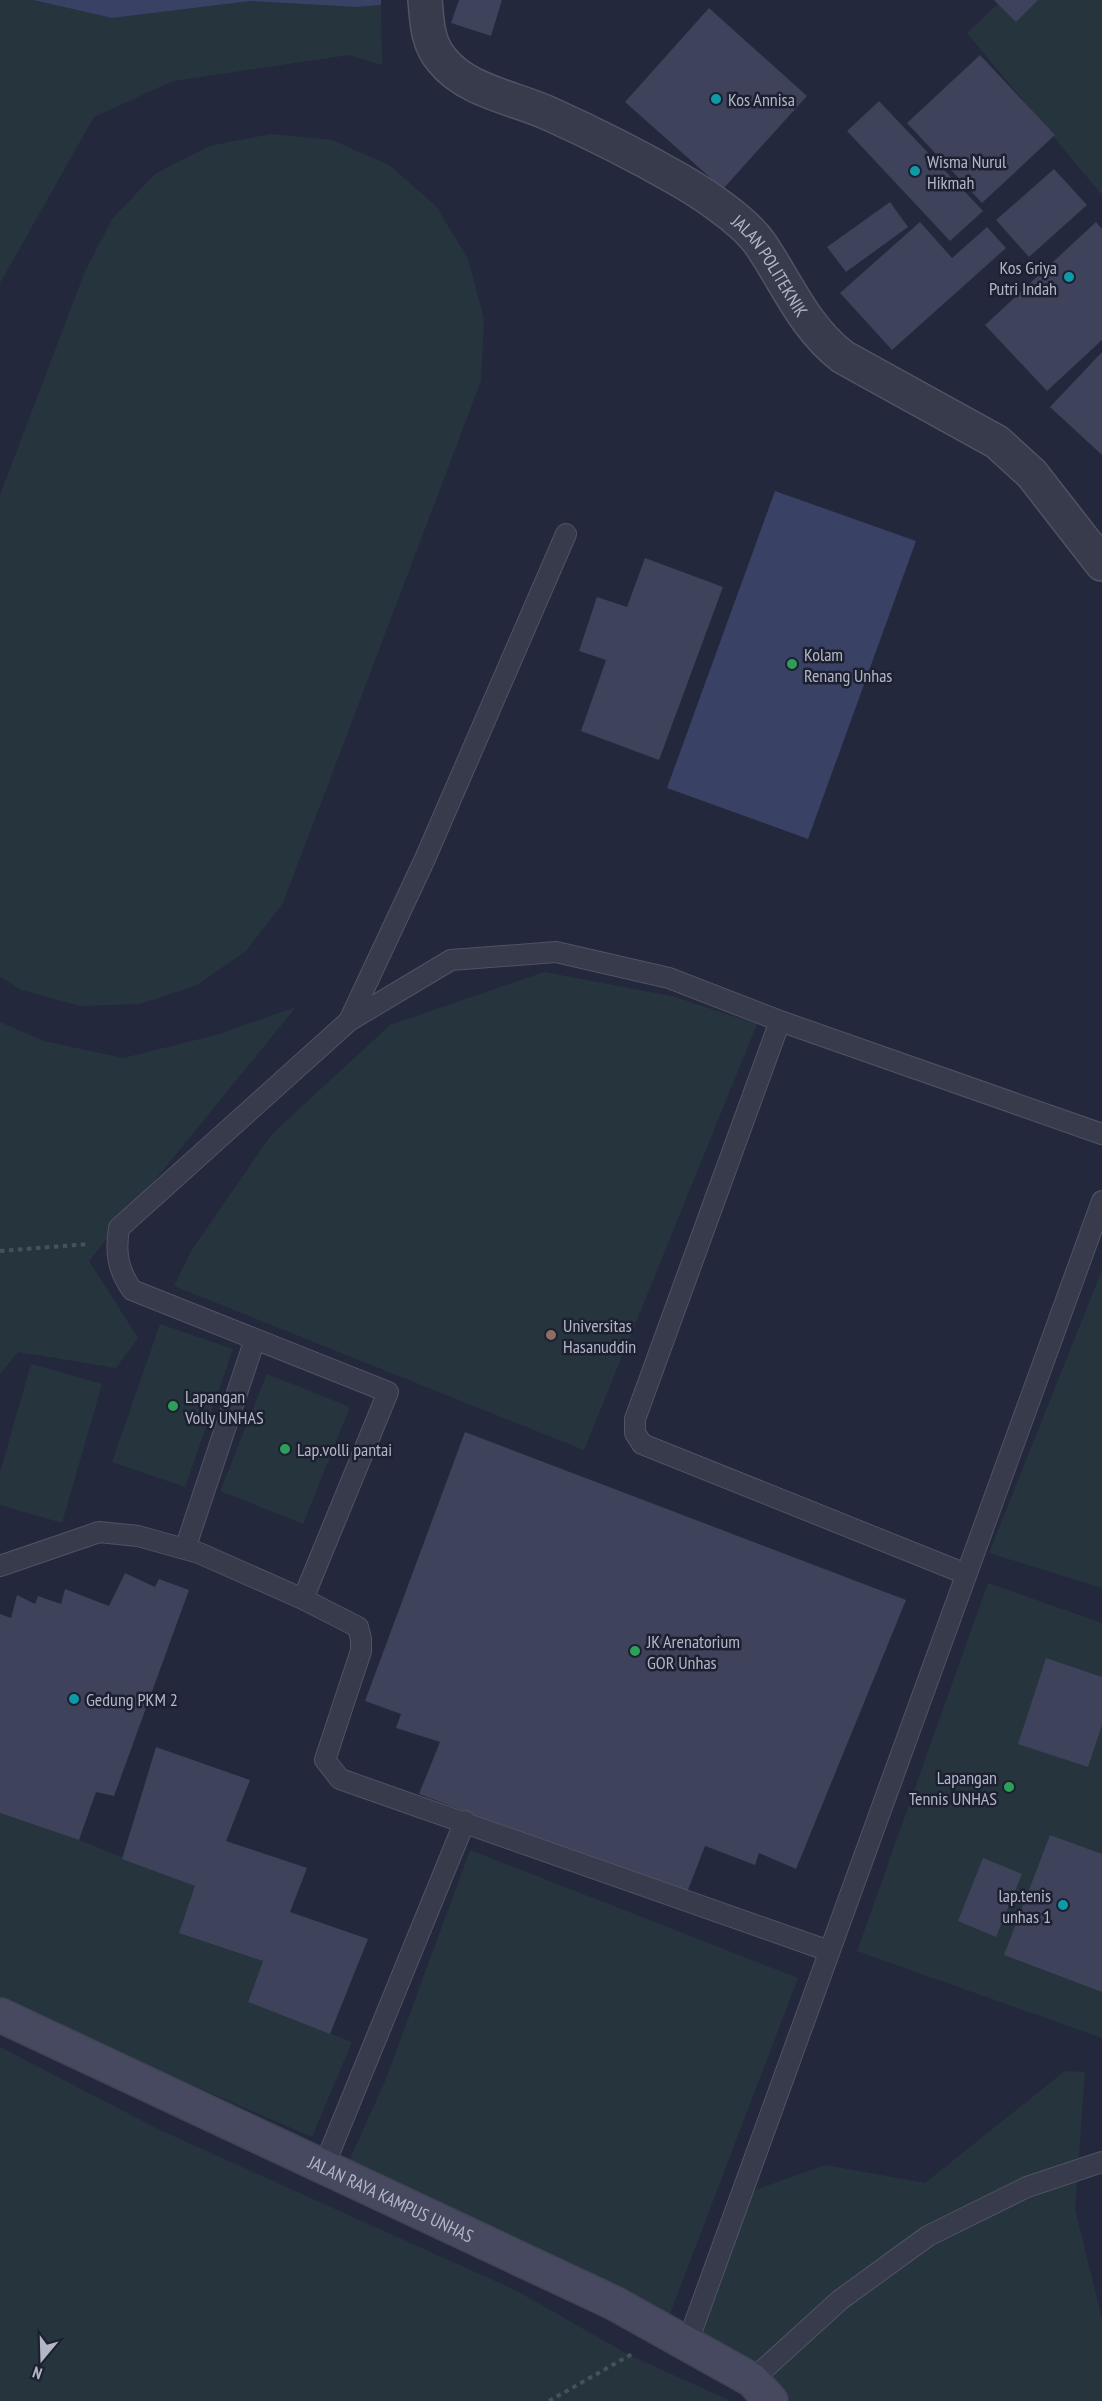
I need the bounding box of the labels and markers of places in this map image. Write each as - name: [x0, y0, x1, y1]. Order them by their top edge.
- place label: Kos Annisa: [728, 88, 795, 111]
- marker: Kos Annisa: [709, 92, 723, 106]
- place label: Wisma Nurul Hikmah: [927, 150, 1007, 194]
- marker: Wisma Nurul Hikmah: [908, 164, 922, 178]
- place label: Kos Griya Putri Indah: [989, 256, 1057, 300]
- marker: Kos Griya Putri Indah: [1062, 270, 1076, 284]
- place label: Kolam Renang Unhas: [804, 643, 892, 687]
- marker: Kolam Renang Unhas: [785, 657, 799, 671]
- place label: Universitas Hasanuddin: [563, 1314, 636, 1358]
- marker: Universitas Hasanuddin: [544, 1328, 558, 1342]
- place label: Lapangan Volly UNHAS: [184, 1385, 264, 1429]
- marker: Lapangan Volly UNHAS: [166, 1399, 180, 1413]
- place label: Lap.volli pantai: [297, 1438, 392, 1461]
- marker: Lap.volli pantai: [278, 1442, 292, 1456]
- place label: JK Arenatorium GOR Unhas: [646, 1630, 740, 1674]
- marker: JK Arenatorium GOR Unhas: [628, 1644, 642, 1658]
- place label: Gedung PKM 2: [86, 1688, 178, 1711]
- marker: Gedung PKM 2: [67, 1692, 81, 1706]
- place label: Lapangan Tennis UNHAS: [909, 1766, 997, 1810]
- marker: Lapangan Tennis UNHAS: [1002, 1780, 1016, 1794]
- place label: lap.tenis unhas 1: [999, 1884, 1051, 1928]
- marker: lap.tenis unhas 1: [1056, 1898, 1070, 1912]

